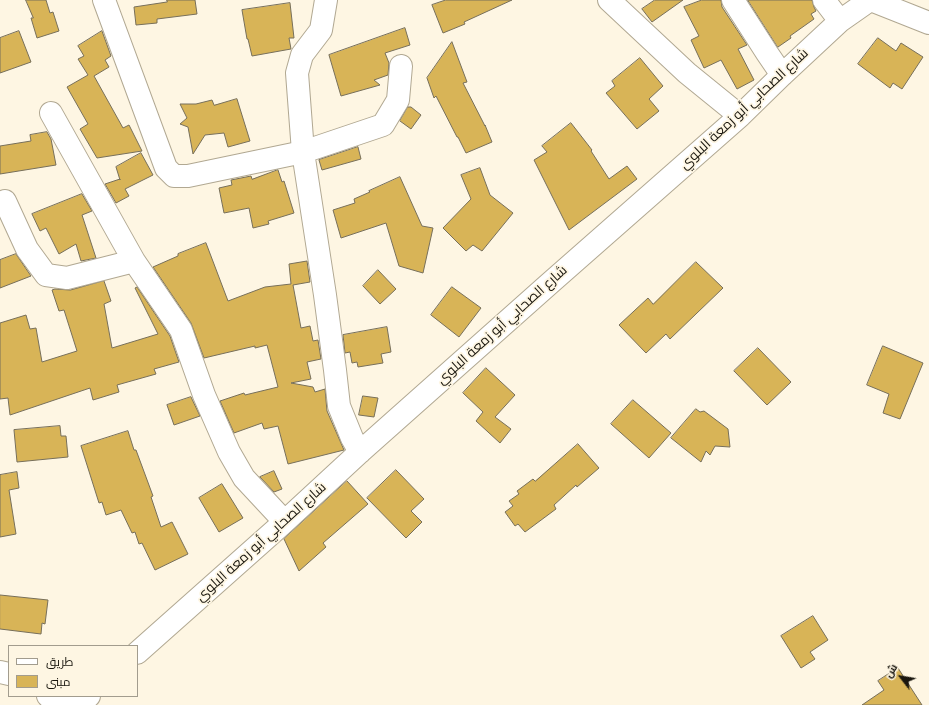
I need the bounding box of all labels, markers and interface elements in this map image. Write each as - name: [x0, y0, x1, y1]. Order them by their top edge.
- street label: شارع الصحابي أبو زمعة البلوي: [676, 45, 812, 173]
- street label: شارع الصحابي أبو زمعة البلوي: [433, 262, 571, 388]
- street label: شارع الصحابي أبو زمعة البلوي: [192, 479, 330, 605]
- legend: [8, 645, 138, 697]
- text: طريق: [46, 654, 73, 669]
- north arrow: [881, 657, 921, 697]
- text: ش: [881, 661, 900, 680]
- text: مبنى: [46, 674, 71, 689]

